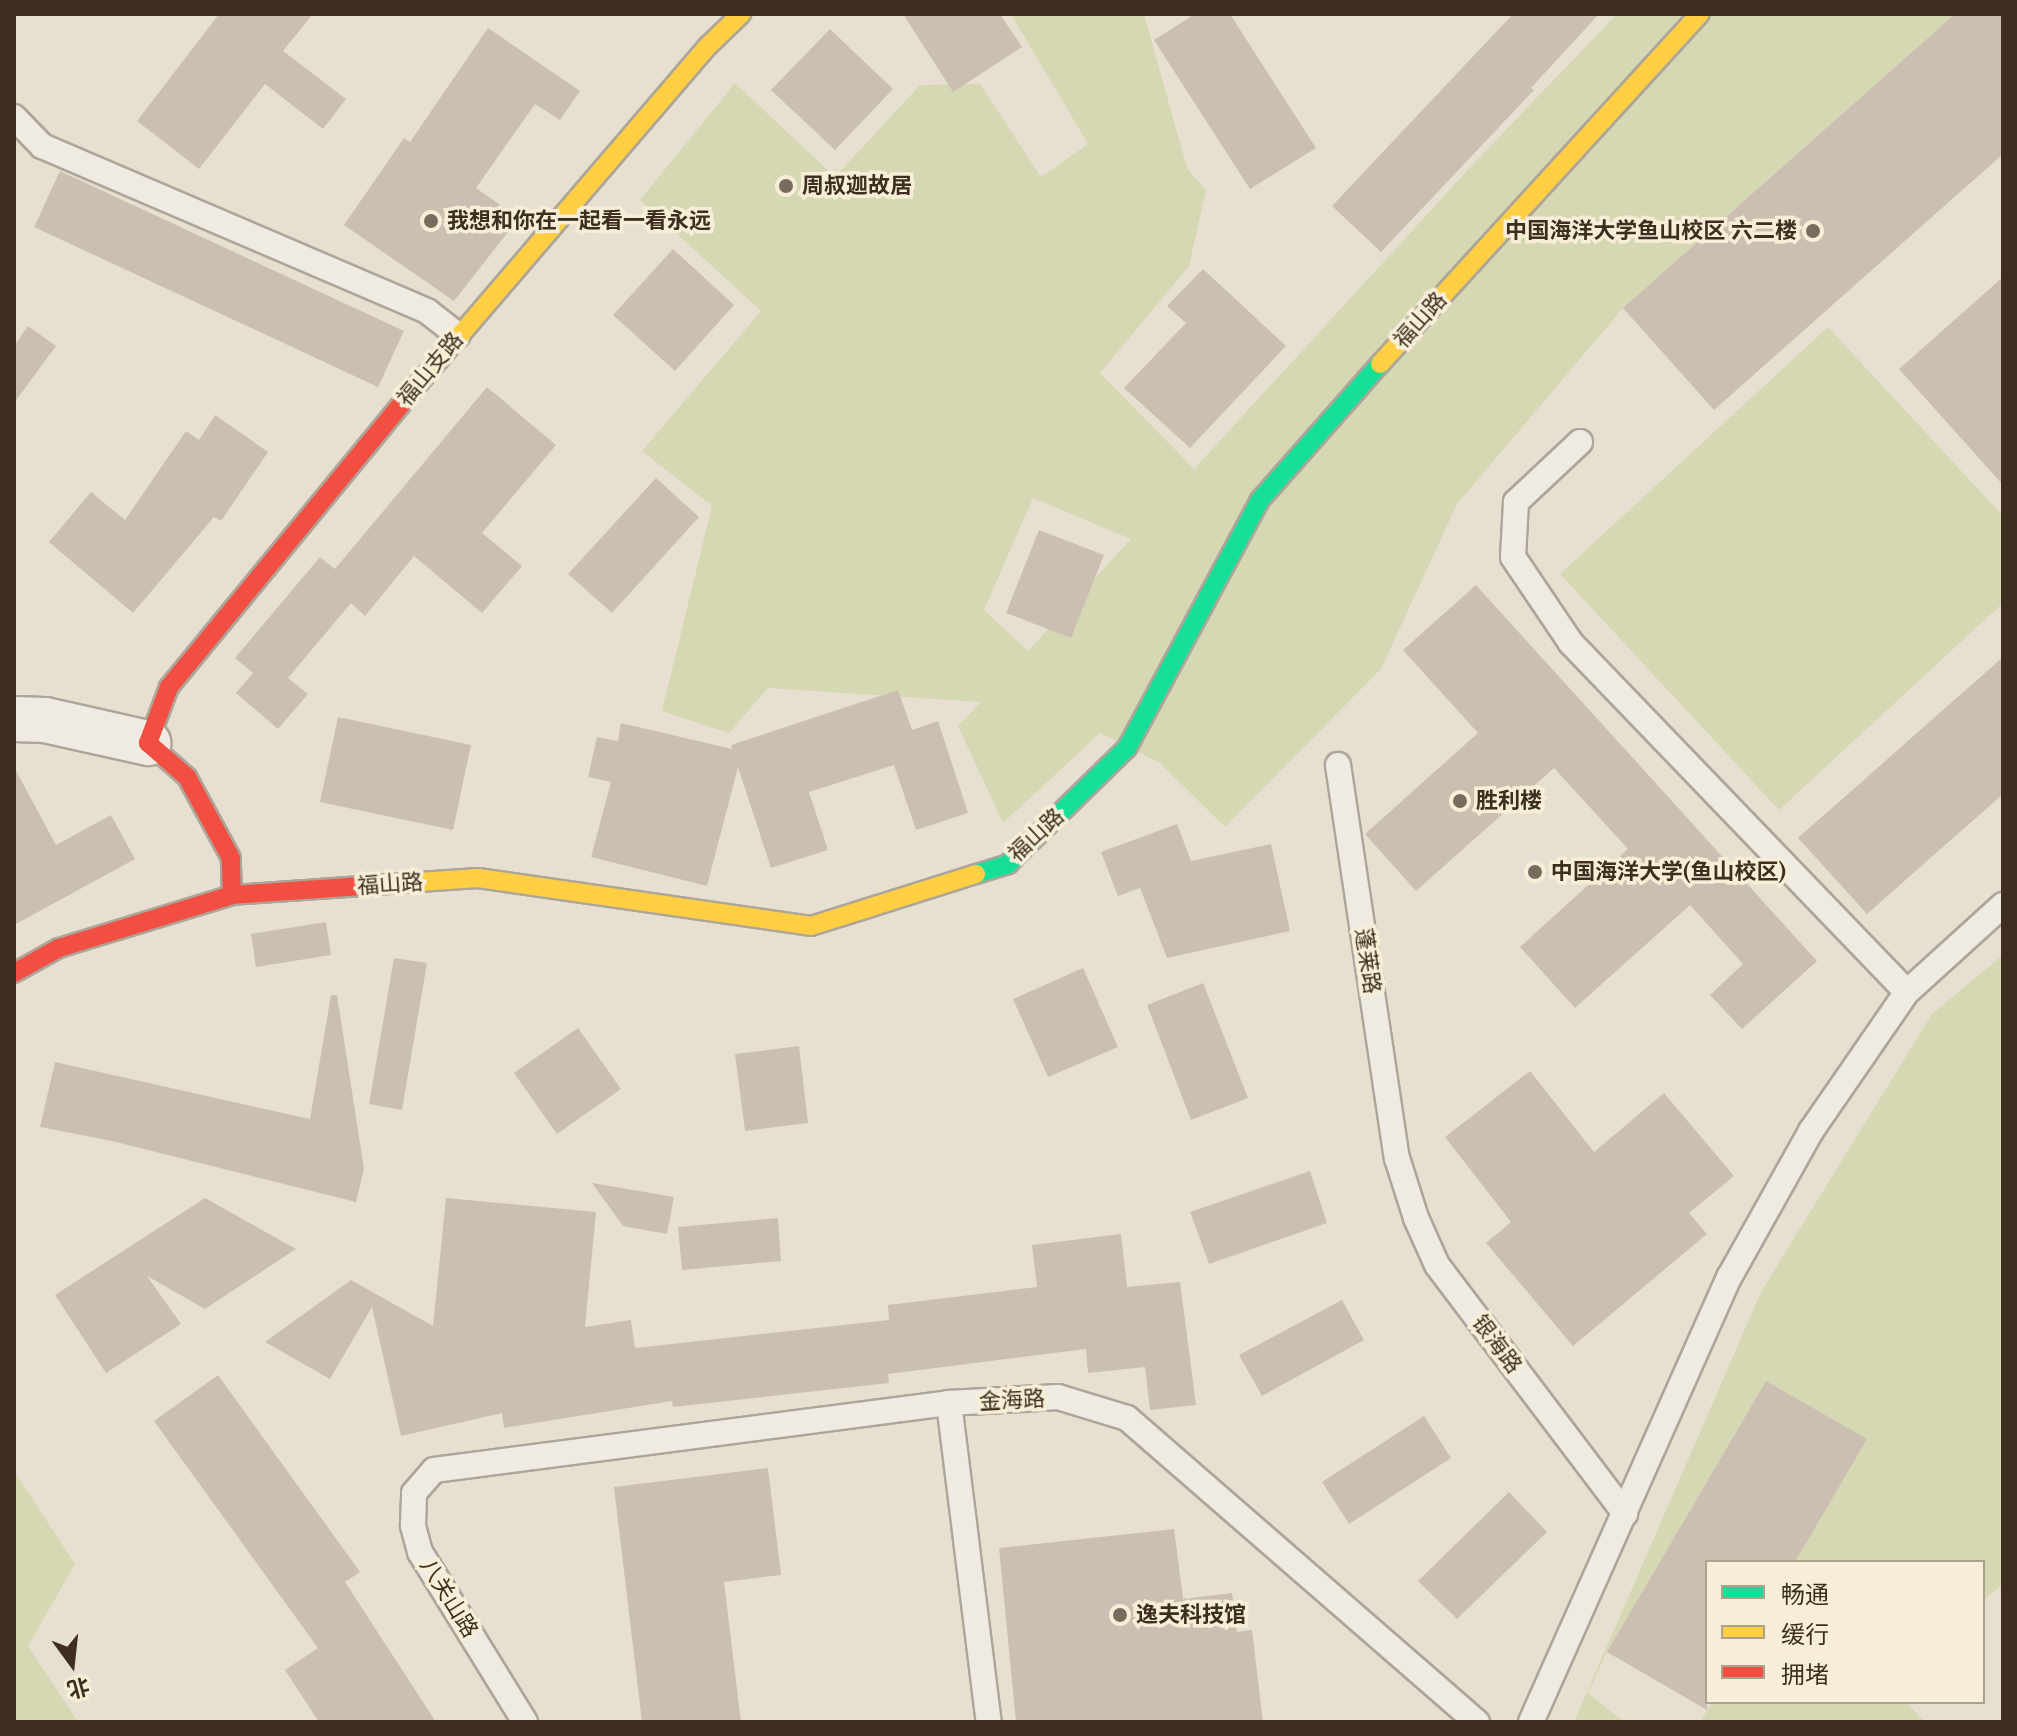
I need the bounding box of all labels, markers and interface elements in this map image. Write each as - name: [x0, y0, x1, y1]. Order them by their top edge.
- place label: 周叔迦故居: [802, 173, 912, 199]
- marker: 周叔迦故居: [777, 177, 795, 195]
- place label: 我想和你在一起看一看永远: [447, 208, 711, 234]
- marker: 我想和你在一起看一看永远: [422, 212, 440, 230]
- place label: 中国海洋大学鱼山校区 六二楼: [1505, 218, 1797, 244]
- marker: 中国海洋大学鱼山校区 六二楼: [1804, 222, 1822, 240]
- street label: 福山路: [1388, 287, 1452, 353]
- street label: 福山支路: [392, 327, 468, 411]
- place label: 胜利楼: [1476, 788, 1542, 814]
- marker: 胜利楼: [1451, 792, 1469, 810]
- street label: 福山路: [1003, 803, 1069, 867]
- place label: 中国海洋大学(鱼山校区): [1551, 859, 1786, 885]
- marker: 中国海洋大学(鱼山校区): [1526, 863, 1544, 881]
- street label: 福山路: [356, 869, 424, 899]
- street label: 蓬莱路: [1350, 926, 1386, 996]
- street label: 银海路: [1467, 1310, 1527, 1378]
- street label: 金海路: [978, 1385, 1046, 1415]
- street label: 八关山路: [414, 1554, 484, 1642]
- legend: [1705, 1560, 1985, 1704]
- text: 畅通: [1781, 1580, 1829, 1609]
- place label: 逸夫科技馆: [1136, 1602, 1246, 1628]
- marker: 逸夫科技馆: [1111, 1606, 1129, 1624]
- text: 缓行: [1781, 1620, 1829, 1649]
- north arrow: [32, 1624, 112, 1704]
- text: 拥堵: [1781, 1660, 1829, 1689]
- text: 北: [64, 1672, 92, 1704]

